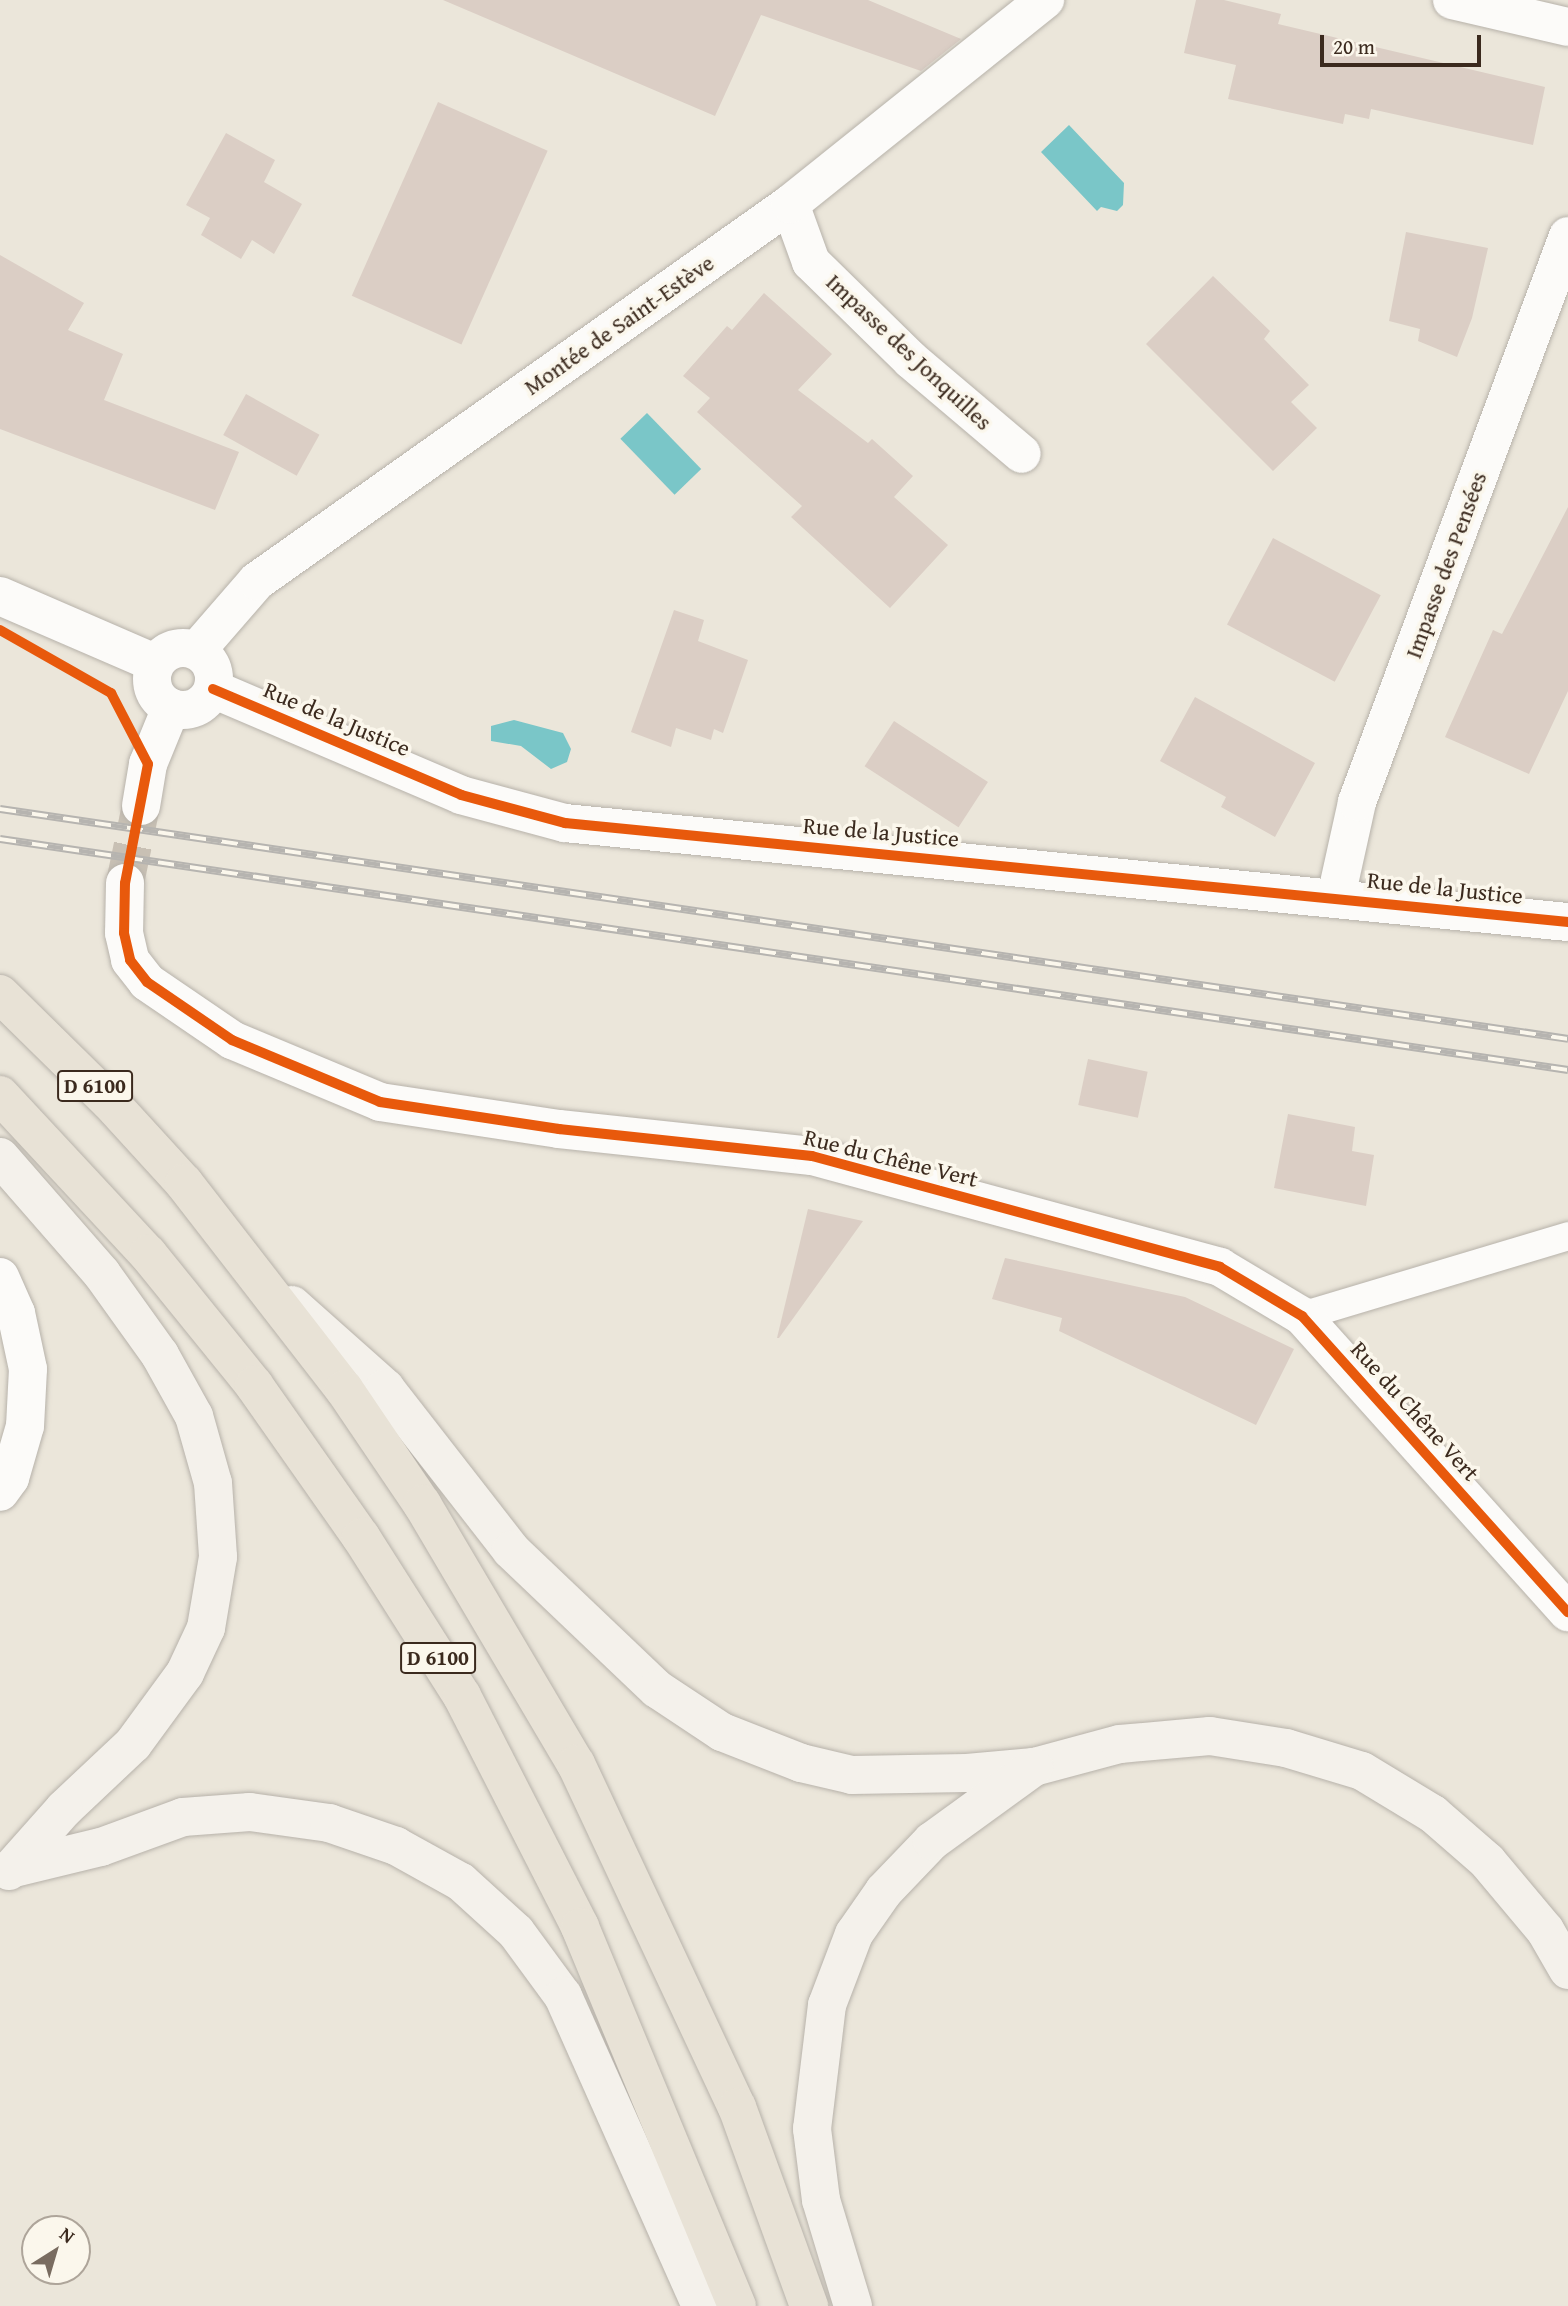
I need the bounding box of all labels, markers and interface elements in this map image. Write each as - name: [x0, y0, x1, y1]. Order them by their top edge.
- scale bar: [1323, 21, 1484, 65]
- text: 20 m: [1333, 31, 1375, 62]
- street label: Montée de Saint-Estève: [519, 249, 719, 401]
- street label: Impasse des Jonquilles: [821, 268, 997, 436]
- street label: Impasse des Pensées: [1399, 468, 1493, 662]
- street label: Rue de la Justice: [260, 676, 414, 762]
- street label: Rue de la Justice: [802, 811, 960, 853]
- street label: Rue de la Justice: [1366, 866, 1524, 910]
- road number: D 6100: [56, 1068, 134, 1104]
- street label: Rue du Chêne Vert: [801, 1123, 981, 1193]
- street label: Rue du Chêne Vert: [1345, 1335, 1485, 1487]
- road number: D 6100: [400, 1640, 476, 1676]
- north arrow: [21, 2215, 91, 2285]
- text: N: [54, 2220, 81, 2250]

